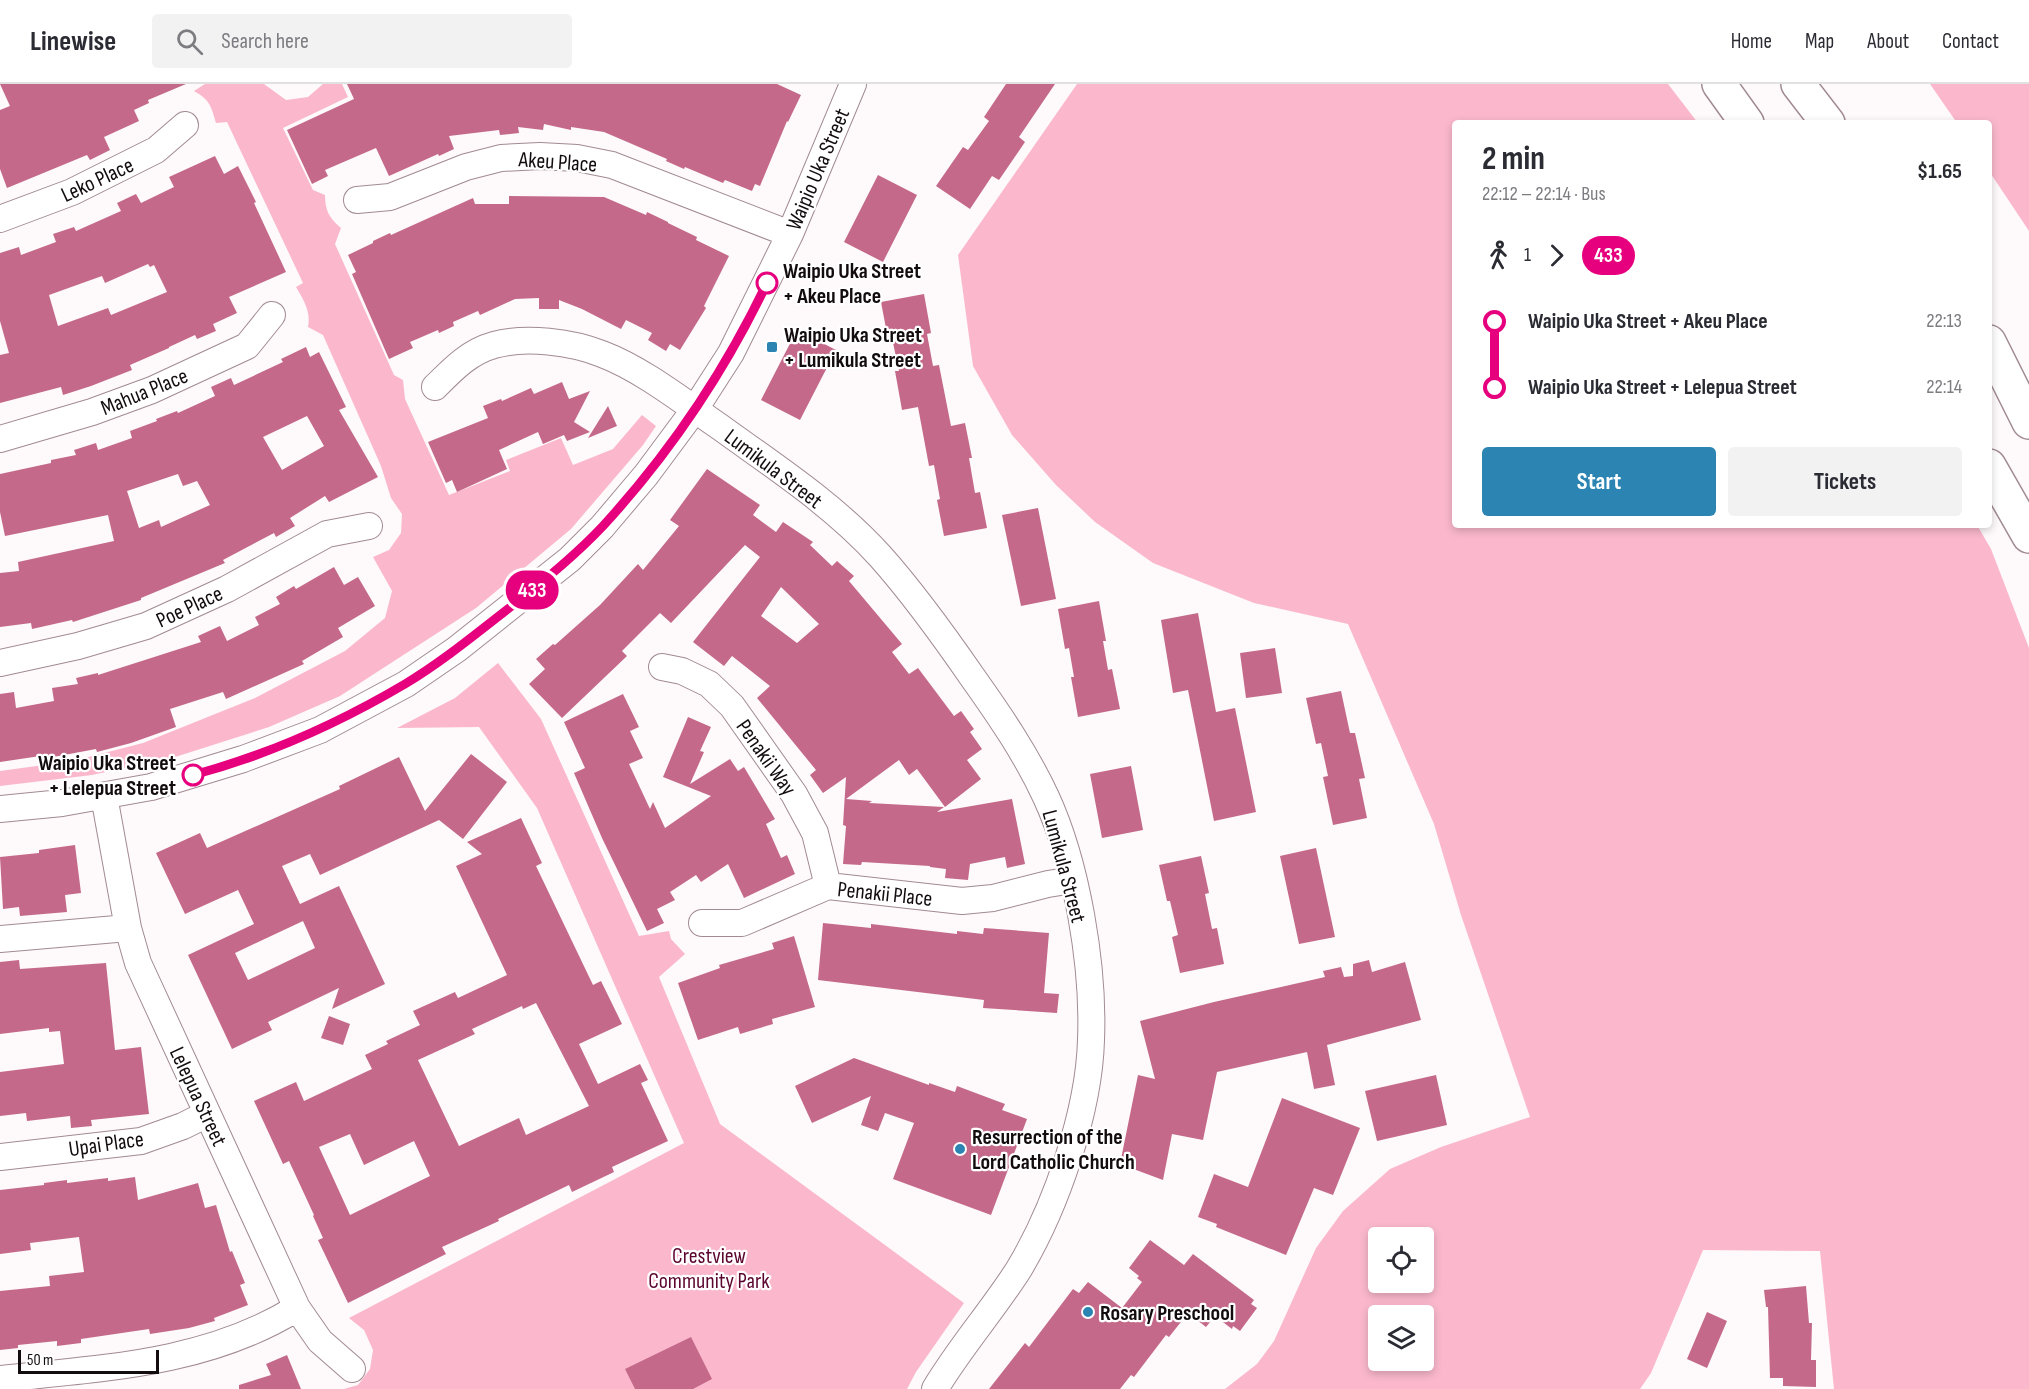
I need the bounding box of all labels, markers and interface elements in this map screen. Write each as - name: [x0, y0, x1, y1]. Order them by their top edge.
- search box: [152, 14, 572, 68]
- text: Linewise: [30, 25, 116, 58]
- icon: search: [173, 25, 206, 58]
- text: Search here: [221, 28, 309, 55]
- text: Home: [1731, 29, 1772, 54]
- text: Map: [1805, 29, 1834, 54]
- text: About: [1867, 29, 1909, 54]
- text: Contact: [1942, 29, 1999, 54]
- street label: Waipio Uka Street: [781, 104, 856, 235]
- text: 2 min: [1482, 139, 1545, 179]
- street label: Akeu Place: [517, 146, 598, 179]
- street label: Leko Place: [57, 152, 138, 209]
- text: $1.65: [1917, 158, 1962, 185]
- text: 22:12 – 22:14 · Bus: [1482, 182, 1606, 206]
- icon: walk: [1482, 239, 1515, 272]
- icon: forward: [1540, 239, 1573, 272]
- text: 1: [1524, 243, 1531, 267]
- text: 433: [1594, 243, 1623, 268]
- place label: Waipio Uka Street + Akeu Place: [783, 258, 921, 310]
- marker: Waipio Uka Street + Akeu Place: [756, 272, 778, 294]
- text: Waipio Uka Street + Akeu Place: [1528, 308, 1768, 335]
- text: 22:13: [1926, 309, 1962, 333]
- place label: Waipio Uka Street + Lumikula Street: [784, 322, 922, 374]
- marker: Waipio Uka Street + Lumikula Street: [765, 340, 779, 354]
- street label: Mahua Place: [97, 363, 192, 422]
- text: Waipio Uka Street + Lelepua Street: [1528, 374, 1797, 401]
- text: 22:14: [1926, 375, 1962, 399]
- street label: Lumikula Street: [719, 424, 828, 515]
- button: Start: [1482, 447, 1716, 516]
- button: Tickets: [1728, 447, 1962, 516]
- line badge: 433: [498, 570, 566, 610]
- text: 433: [518, 578, 546, 603]
- street label: Poe Place: [152, 580, 227, 634]
- street label: Penakii Way: [730, 715, 802, 802]
- place label: Waipio Uka Street + Lelepua Street: [38, 750, 176, 802]
- marker: Waipio Uka Street + Lelepua Street: [182, 764, 204, 786]
- street label: Lumikula Street: [1036, 807, 1092, 926]
- street label: Penakii Place: [836, 876, 934, 913]
- street label: Lelepua Street: [163, 1043, 232, 1151]
- place label: Resurrection of the Lord Catholic Church: [972, 1124, 1135, 1176]
- street label: Upai Place: [67, 1126, 145, 1163]
- marker: Resurrection of the Lord Catholic Church: [953, 1142, 967, 1156]
- map controls: [1368, 1227, 1434, 1371]
- button: locate: [1368, 1227, 1434, 1293]
- park label: Crestview Community Park: [648, 1243, 770, 1295]
- place label: Rosary Preschool: [1100, 1300, 1234, 1327]
- marker: Rosary Preschool: [1081, 1305, 1095, 1319]
- button: layers: [1368, 1305, 1434, 1371]
- scale bar: [18, 1347, 159, 1374]
- text: 50 m: [27, 1351, 53, 1370]

